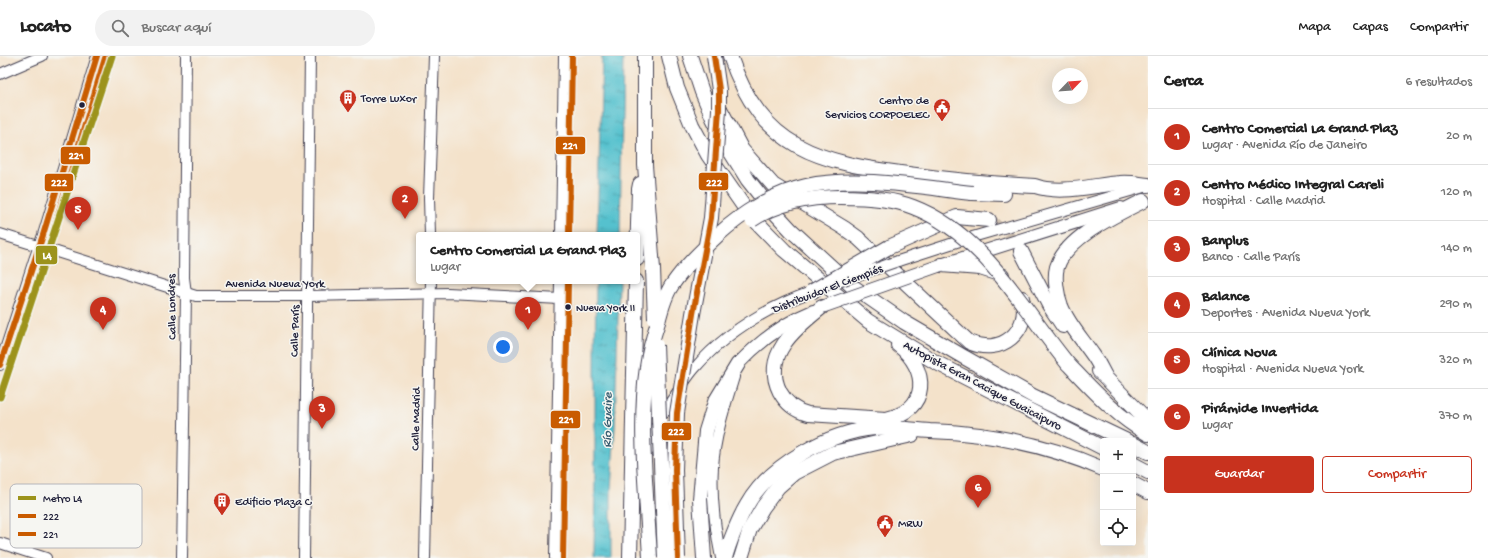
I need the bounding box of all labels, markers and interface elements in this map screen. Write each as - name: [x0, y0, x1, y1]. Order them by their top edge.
- search box: [95, 10, 375, 46]
- text: Locato: [20, 16, 71, 39]
- icon: search: [109, 17, 131, 39]
- text: Buscar aquí: [141, 19, 212, 37]
- text: Mapa: [1299, 19, 1331, 36]
- text: Capas: [1353, 19, 1388, 36]
- text: Compartir: [1410, 19, 1468, 36]
- north arrow: [1052, 68, 1088, 104]
- text: Cerca: [1164, 72, 1203, 92]
- text: 6 resultados: [1406, 75, 1472, 90]
- building icon: Torre Luxor: [338, 88, 358, 113]
- place label: Torre Luxor: [360, 93, 418, 107]
- place label: Centro de Servicios CORPOELEC: [825, 95, 930, 123]
- public building icon: Centro de Servicios CORPOELEC: [932, 97, 952, 122]
- unlabelled marker: [77, 100, 87, 110]
- text: Centro Comercial La Grand Plaz: [1202, 120, 1397, 138]
- text: 1: [1174, 129, 1180, 144]
- text: 20 m: [1446, 129, 1472, 144]
- line badge: 221: [555, 136, 586, 155]
- text: Lugar · Avenida Río de Janeiro: [1202, 138, 1367, 153]
- text: 221: [562, 141, 578, 153]
- line badge: 221: [60, 146, 91, 165]
- text: 221: [68, 151, 84, 163]
- line badge: 222: [698, 172, 729, 191]
- line badge: 222: [44, 173, 74, 192]
- text: Centro Médico Integral Careli: [1202, 176, 1384, 194]
- text: 222: [51, 178, 68, 190]
- text: 222: [706, 178, 723, 190]
- text: 2: [1174, 185, 1180, 200]
- text: 120 m: [1441, 185, 1472, 200]
- pin: 2: [392, 186, 418, 219]
- text: Hospital · Calle Madrid: [1202, 194, 1324, 209]
- pin: 5: [65, 197, 91, 230]
- popup: [416, 232, 640, 284]
- text: Banplus: [1202, 232, 1248, 250]
- text: 3: [1174, 241, 1180, 256]
- text: 140 m: [1441, 241, 1472, 256]
- text: Centro Comercial La Grand Plaz: [430, 242, 626, 260]
- line badge: L4: [35, 245, 58, 265]
- text: Banco · Calle París: [1202, 250, 1300, 265]
- text: L4: [42, 251, 52, 263]
- text: Lugar: [430, 260, 460, 275]
- street label: Distribuidor El Ciempiés: [769, 262, 886, 318]
- street label: Calle Londres: [165, 273, 181, 340]
- street label: Avenida Nueva York: [225, 278, 326, 292]
- text: Balance: [1202, 288, 1250, 306]
- pin: 4: [90, 297, 116, 330]
- pin: 1: [515, 297, 541, 330]
- text: 4: [1174, 297, 1180, 312]
- text: 290 m: [1439, 297, 1472, 312]
- marker: Nueva York II: [563, 302, 573, 312]
- place label: Nueva York II: [576, 303, 635, 315]
- street label: Calle París: [289, 304, 303, 357]
- text: Deportes · Avenida Nueva York: [1202, 306, 1370, 321]
- your location: [493, 337, 513, 357]
- street label: Autopista Gran Cacique Guaicaipuro: [900, 339, 1064, 435]
- text: Clínica Nova: [1202, 344, 1277, 362]
- text: 5: [1174, 353, 1180, 368]
- text: 320 m: [1439, 353, 1472, 368]
- text: Hospital · Avenida Nueva York: [1202, 362, 1363, 377]
- street label: Calle Madrid: [409, 386, 425, 451]
- water label: Río Guaire: [601, 391, 617, 448]
- pin: 3: [309, 396, 335, 429]
- text: Pirámide Invertida: [1202, 400, 1318, 418]
- text: 6: [1174, 409, 1180, 424]
- text: 370 m: [1439, 409, 1472, 424]
- line badge: 221: [550, 410, 581, 429]
- text: 221: [558, 415, 574, 427]
- text: Lugar: [1202, 418, 1232, 433]
- line badge: 222: [661, 422, 692, 441]
- text: 222: [668, 427, 685, 439]
- map controls: [1100, 438, 1136, 546]
- button: +: [1100, 438, 1136, 474]
- button: Guardar: [1164, 456, 1314, 493]
- button: Compartir: [1322, 456, 1472, 493]
- button: −: [1100, 474, 1136, 510]
- pin: 6: [965, 475, 991, 508]
- legend: [10, 484, 142, 548]
- building icon: Edificio Plaza C: [212, 491, 232, 516]
- text: Metro L4: [43, 494, 83, 506]
- place label: Edificio Plaza C: [235, 496, 313, 510]
- button: locate: [1100, 510, 1136, 546]
- text: 222: [43, 512, 60, 524]
- public building icon: MRW: [875, 513, 895, 538]
- place label: MRW: [898, 518, 923, 532]
- text: 221: [43, 530, 58, 542]

